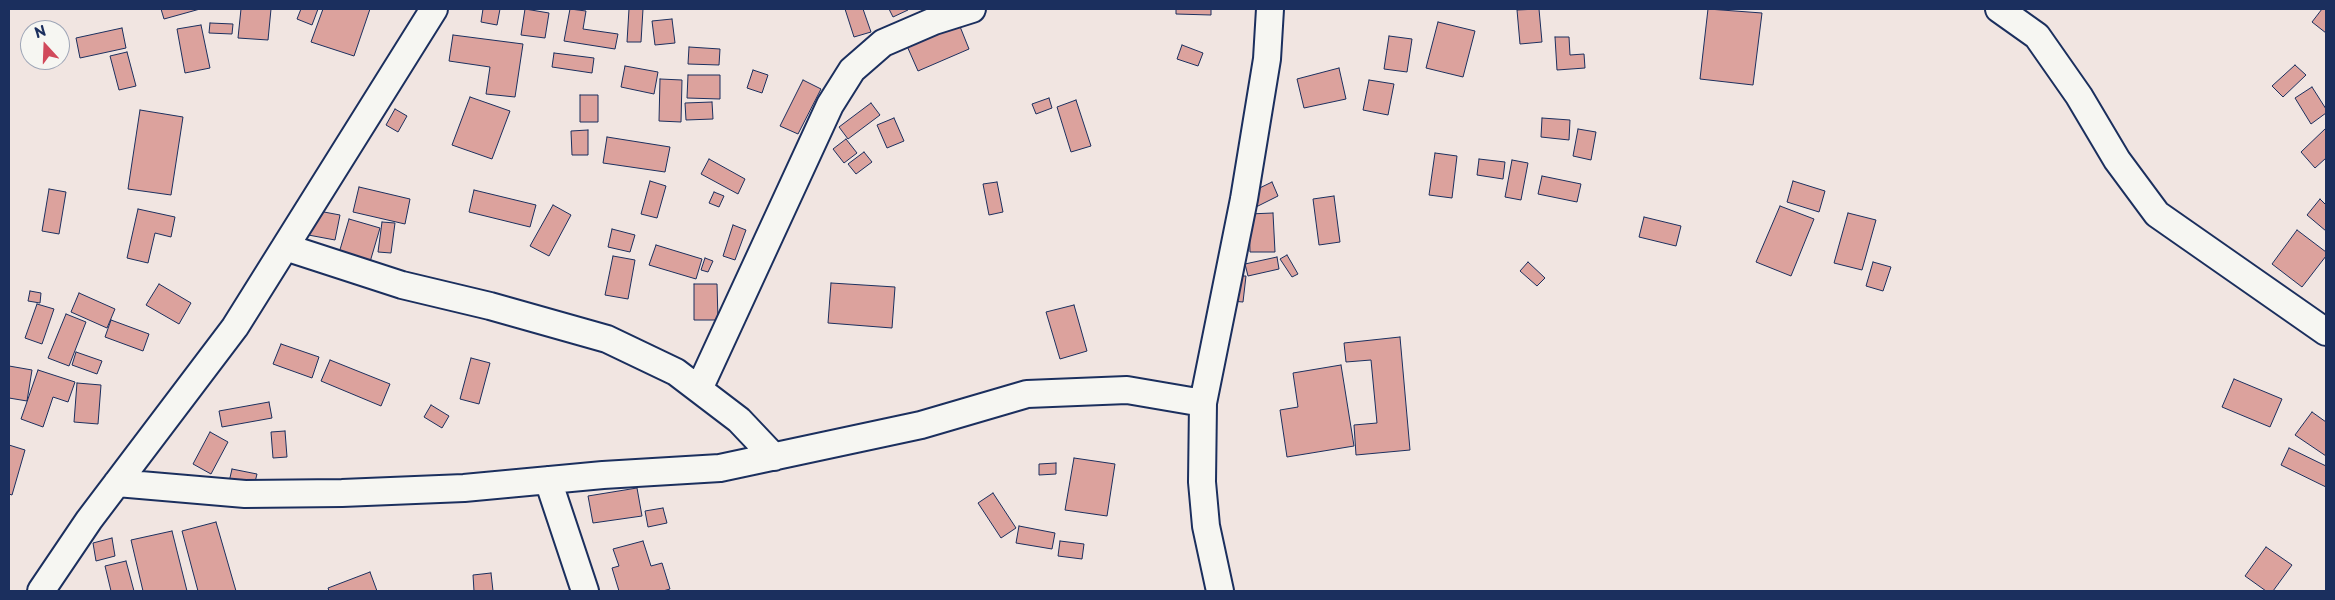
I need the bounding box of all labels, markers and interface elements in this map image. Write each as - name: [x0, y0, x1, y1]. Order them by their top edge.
- north arrow: [20, 20, 70, 70]
- text: N: [31, 20, 49, 43]

